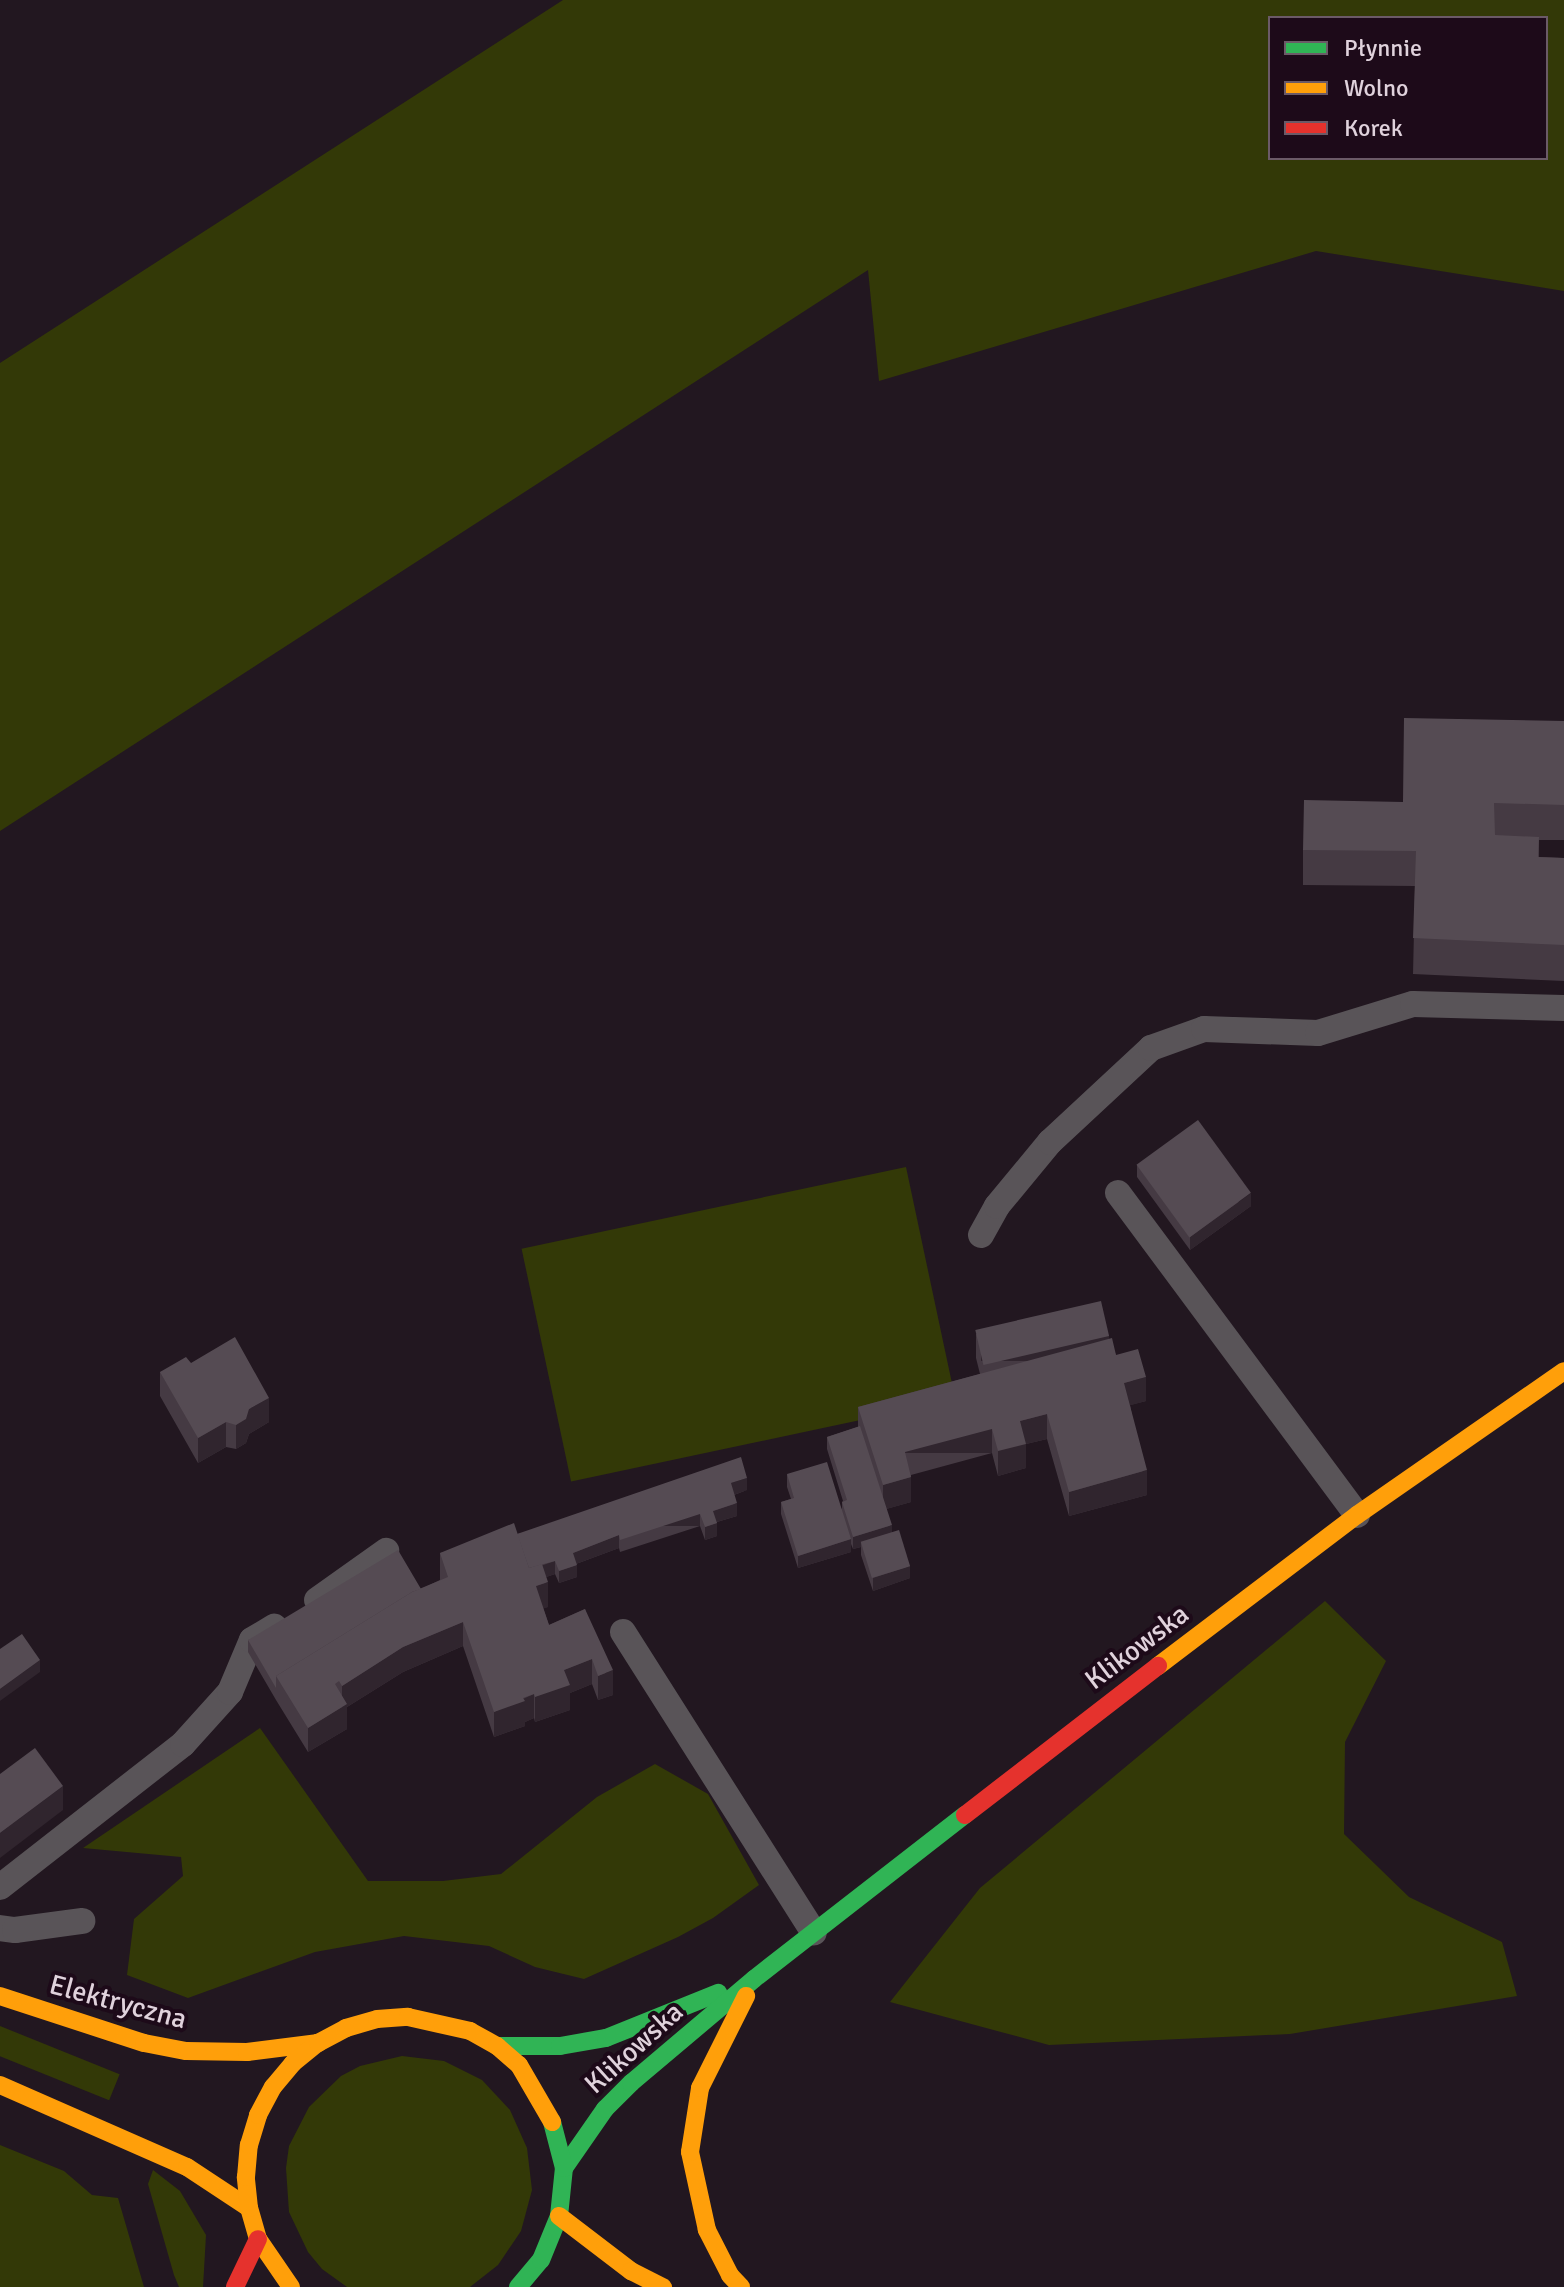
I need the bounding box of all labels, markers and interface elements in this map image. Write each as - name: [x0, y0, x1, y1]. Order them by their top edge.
- legend: [1268, 16, 1548, 160]
- text: Płynnie: [1344, 33, 1422, 63]
- text: Wolno: [1344, 73, 1409, 103]
- text: Korek: [1344, 113, 1403, 143]
- street label: Klikowska: [1079, 1597, 1195, 1697]
- street label: Elektryczna: [46, 1968, 190, 2036]
- street label: Klikowska: [578, 1995, 690, 2101]

